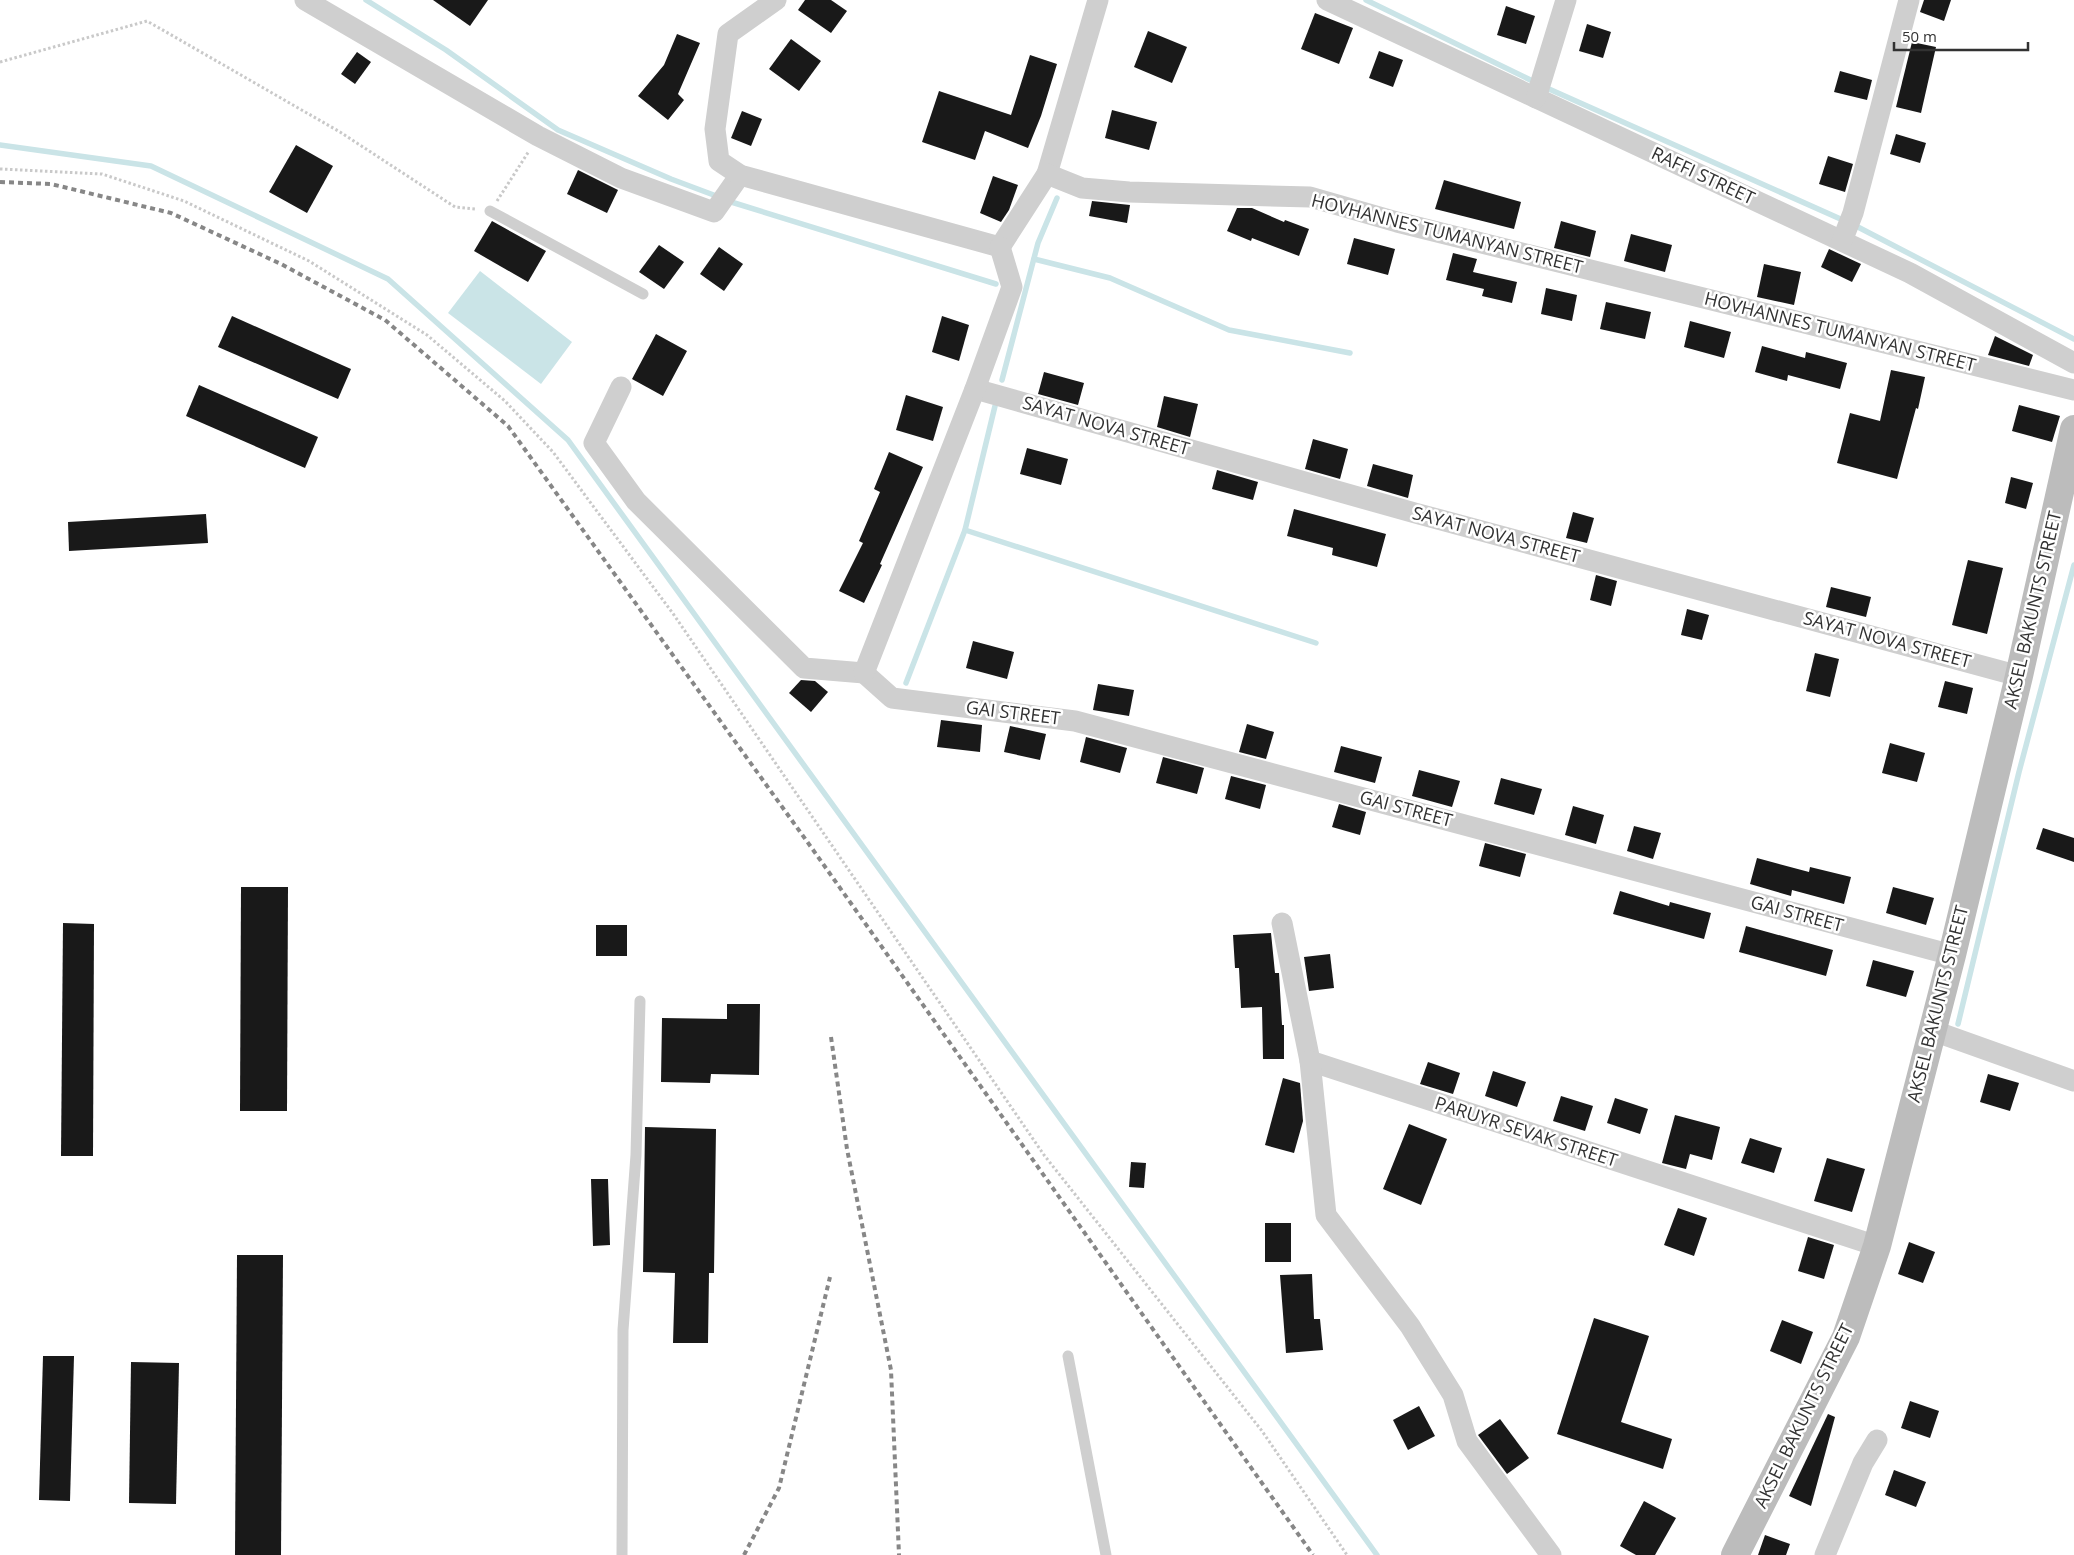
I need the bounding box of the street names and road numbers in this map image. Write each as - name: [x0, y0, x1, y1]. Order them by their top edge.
- street label: RAFFI STREET: [1648, 141, 1759, 210]
- street label: HOVHANNES TUMANYAN STREET: [1309, 188, 1586, 278]
- street label: HOVHANNES TUMANYAN STREET: [1702, 286, 1979, 376]
- street label: SAYAT NOVA STREET: [1020, 390, 1193, 460]
- street label: SAYAT NOVA STREET: [1410, 500, 1583, 568]
- street label: AKSEL BAKUNTS STREET: [1998, 508, 2066, 711]
- street label: SAYAT NOVA STREET: [1801, 605, 1974, 673]
- street label: GAI STREET: [965, 694, 1062, 730]
- street label: GAI STREET: [1357, 784, 1455, 832]
- street label: GAI STREET: [1748, 889, 1846, 937]
- street label: AKSEL BAKUNTS STREET: [1901, 903, 1973, 1105]
- street label: PARUYR SEVAK STREET: [1432, 1090, 1621, 1172]
- street label: AKSEL BAKUNTS STREET: [1748, 1319, 1858, 1512]

